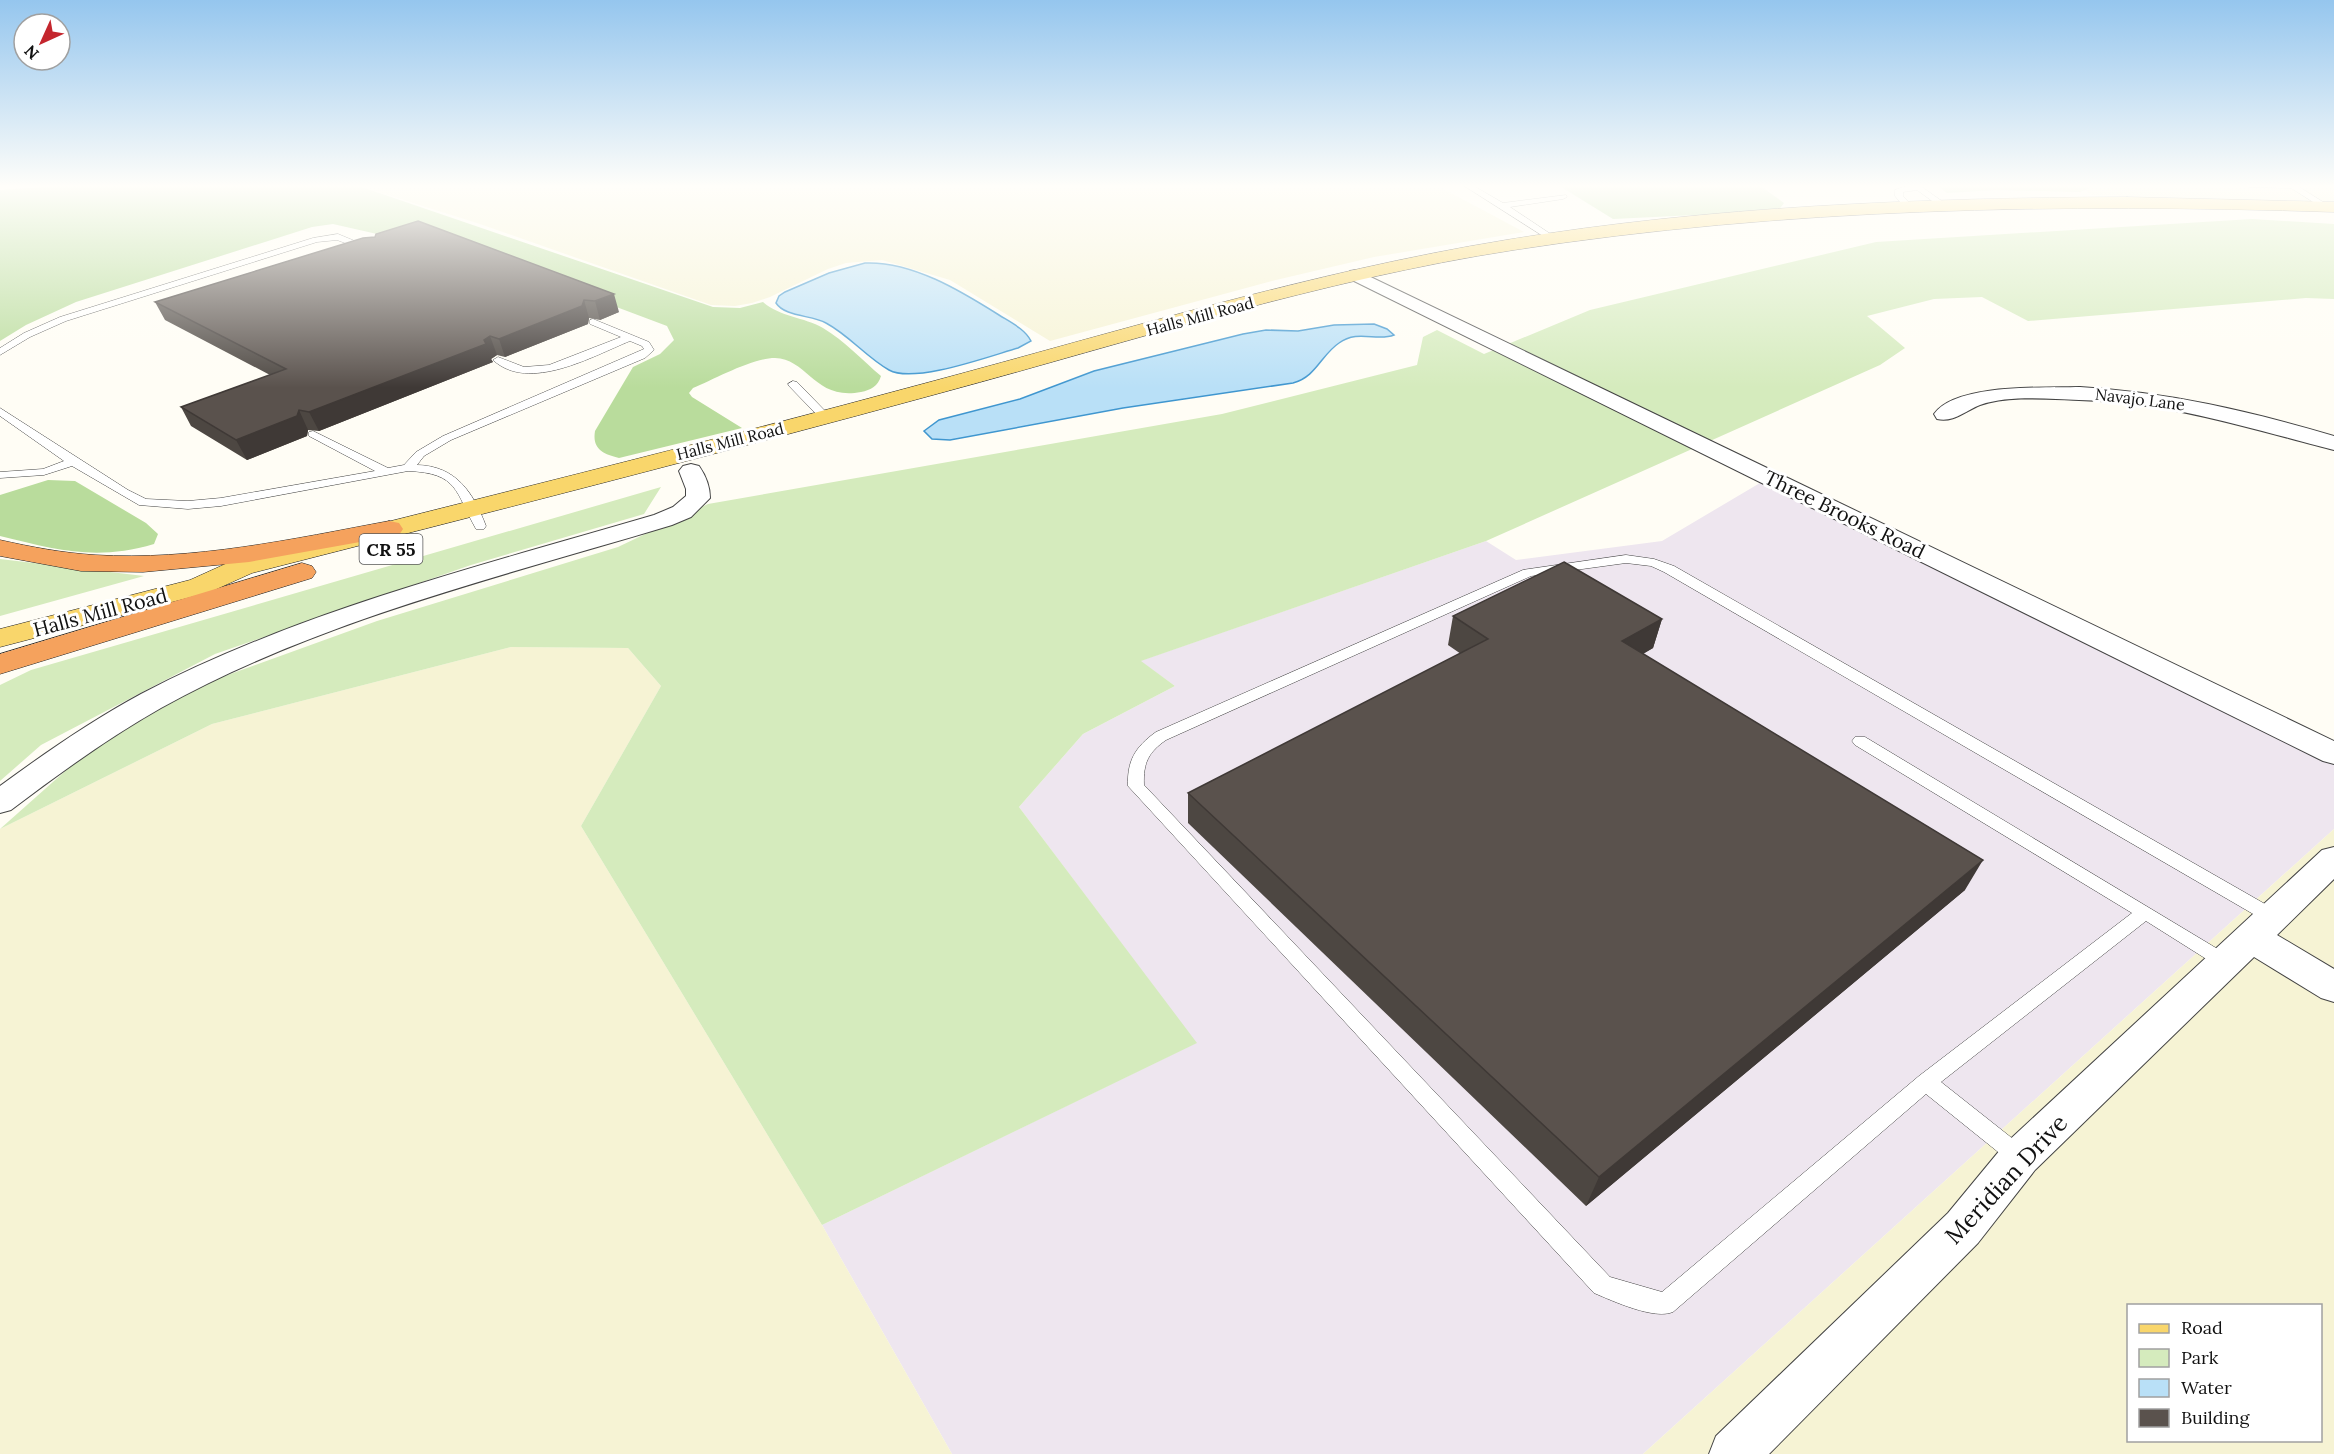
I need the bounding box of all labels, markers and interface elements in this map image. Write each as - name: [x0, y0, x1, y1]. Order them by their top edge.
- north arrow: [12, 12, 72, 72]
- text: N: [20, 41, 43, 64]
- street label: Halls Mill Road: [1144, 292, 1256, 340]
- street label: Navajo Lane: [2094, 384, 2186, 414]
- street label: Halls Mill Road: [674, 418, 786, 464]
- street label: Three Brooks Road: [1760, 464, 1930, 564]
- road number: CR 55: [360, 534, 422, 564]
- street label: Halls Mill Road: [30, 582, 170, 642]
- street label: Meridian Drive: [1938, 1108, 2074, 1250]
- legend: [2127, 1304, 2322, 1442]
- text: Road: [2181, 1316, 2223, 1339]
- text: Park: [2181, 1346, 2219, 1369]
- text: Water: [2181, 1376, 2232, 1399]
- text: Building: [2181, 1406, 2251, 1429]

